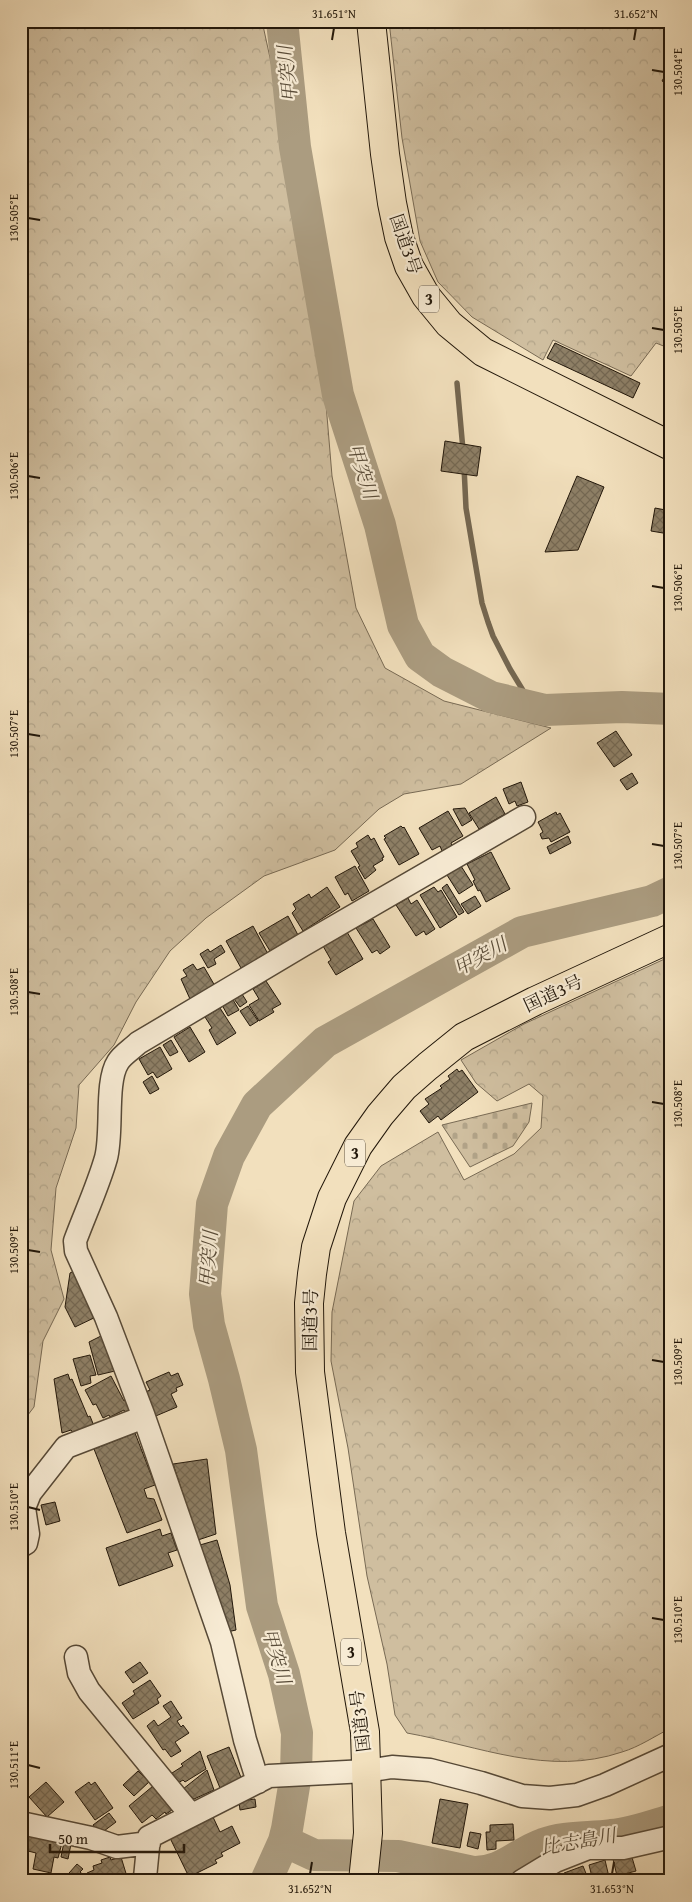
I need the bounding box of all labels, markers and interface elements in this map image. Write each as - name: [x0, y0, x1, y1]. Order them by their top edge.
- text: 31.651°N: [312, 5, 356, 22]
- text: 31.652°N: [614, 5, 658, 22]
- water label: 甲突川: [270, 42, 304, 104]
- text: 130.504°E: [669, 48, 686, 96]
- text: 130.505°E: [5, 194, 22, 242]
- street label: 国道3号: [383, 210, 429, 278]
- road number: 3: [419, 286, 439, 312]
- text: 130.505°E: [669, 306, 686, 354]
- water label: 甲突川: [341, 440, 386, 504]
- text: 130.506°E: [5, 452, 22, 500]
- text: 130.506°E: [669, 564, 686, 612]
- text: 130.507°E: [5, 710, 22, 758]
- text: 130.507°E: [669, 822, 686, 870]
- water label: 甲突川: [448, 929, 513, 982]
- text: 130.508°E: [5, 968, 22, 1016]
- street label: 国道3号: [519, 968, 587, 1018]
- text: 130.508°E: [669, 1080, 686, 1128]
- road number: 3: [345, 1140, 365, 1166]
- text: 130.509°E: [5, 1226, 22, 1274]
- water label: 甲突川: [192, 1228, 224, 1288]
- street label: 国道3号: [296, 1288, 324, 1352]
- text: 130.509°E: [669, 1338, 686, 1386]
- text: 130.510°E: [5, 1483, 22, 1531]
- text: 130.510°E: [669, 1596, 686, 1644]
- water label: 甲突川: [255, 1625, 299, 1689]
- road number: 3: [341, 1638, 361, 1665]
- street label: 国道3号: [343, 1688, 377, 1754]
- text: 130.511°E: [5, 1741, 22, 1789]
- water label: 比志島川: [538, 1820, 620, 1861]
- scale bar: [50, 1822, 184, 1854]
- text: 50 m: [58, 1828, 89, 1849]
- text: 31.652°N: [288, 1880, 332, 1897]
- text: 31.653°N: [590, 1880, 634, 1897]

